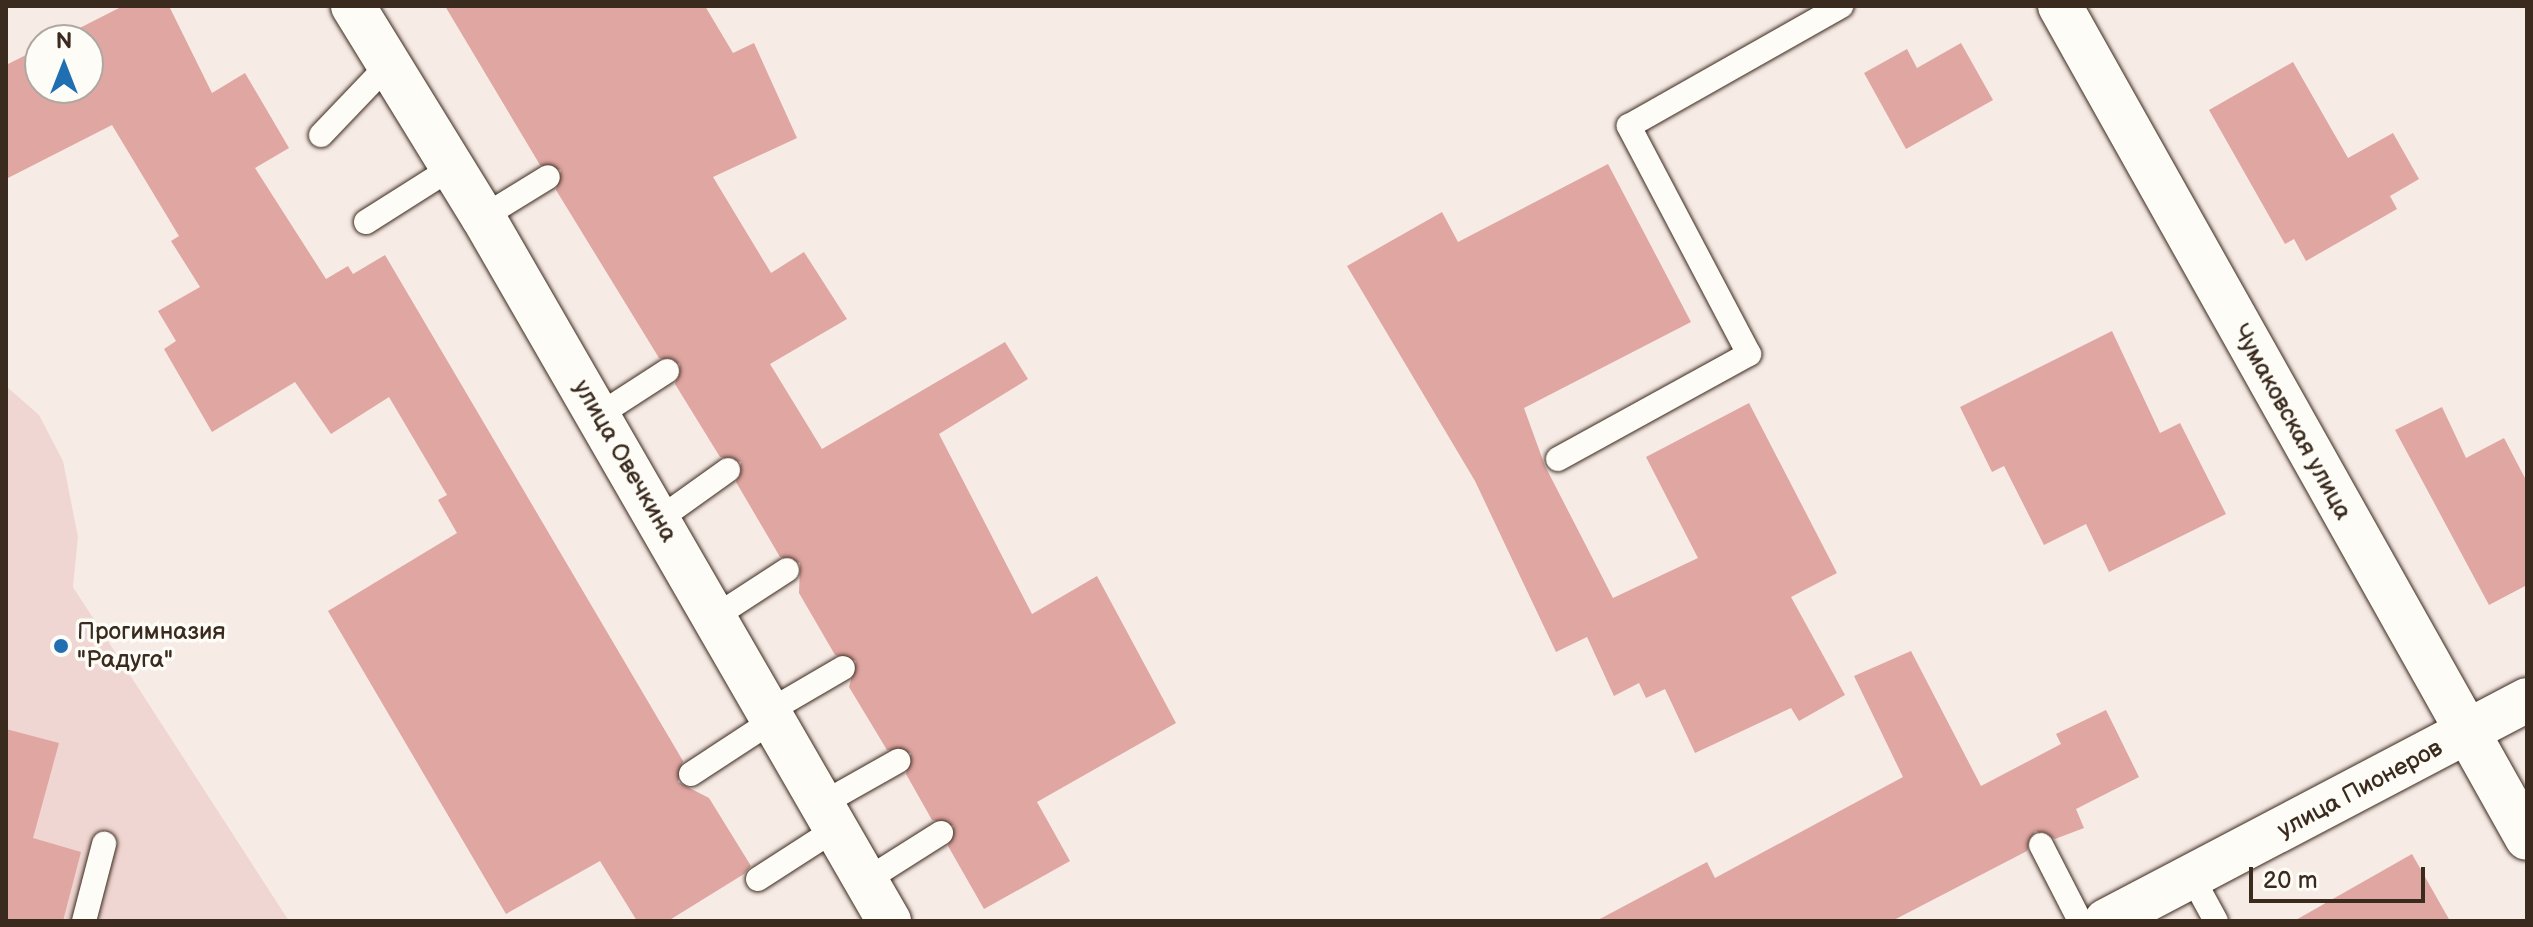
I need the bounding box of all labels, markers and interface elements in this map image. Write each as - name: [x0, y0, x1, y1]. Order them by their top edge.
- north arrow: [24, 24, 104, 104]
- text: N: [56, 28, 72, 55]
- street label: Чумаковская улица: [2226, 319, 2358, 525]
- street label: улица Овечкина: [567, 375, 683, 547]
- place label: Прогимназия "Радуга": [77, 618, 226, 674]
- marker: Прогимназия "Радуга": [52, 637, 70, 655]
- street label: улица Пионеров: [2273, 733, 2447, 845]
- scale bar: [2253, 851, 2429, 901]
- text: 20 m: [2263, 866, 2318, 895]

